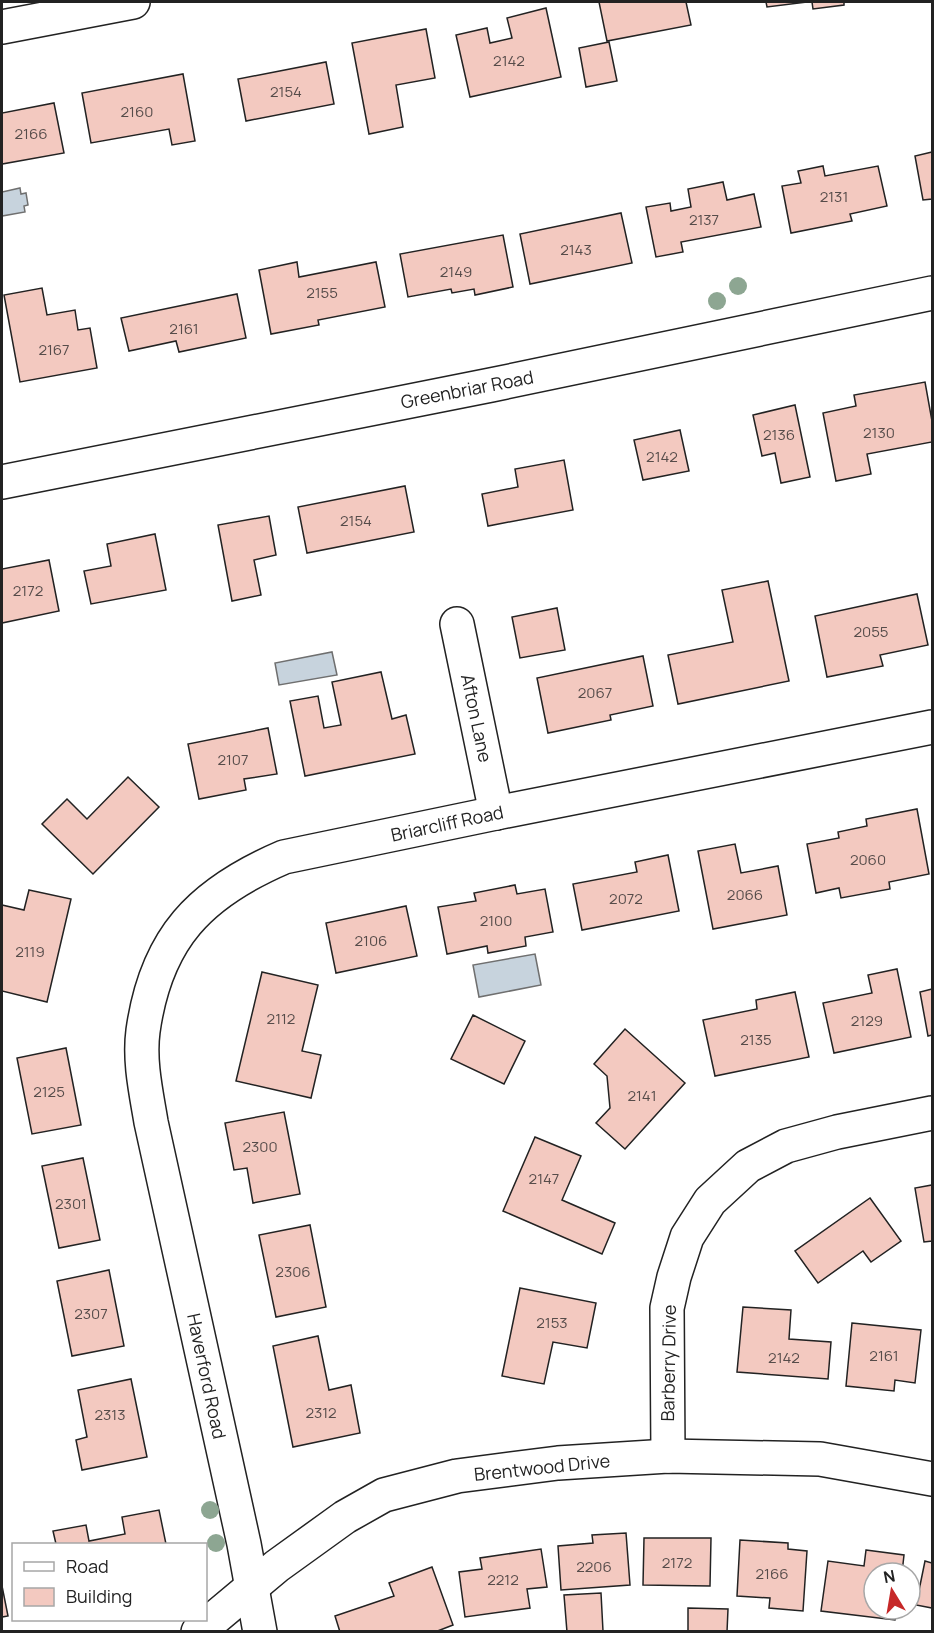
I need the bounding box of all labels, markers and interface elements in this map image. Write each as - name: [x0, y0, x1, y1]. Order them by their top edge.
- house number: 2142: [493, 50, 525, 71]
- house number: 2154: [270, 81, 302, 102]
- house number: 2160: [121, 101, 153, 122]
- house number: 2166: [14, 123, 48, 144]
- house number: 2131: [820, 186, 848, 207]
- house number: 2137: [689, 209, 719, 230]
- house number: 2143: [560, 239, 592, 260]
- house number: 2149: [440, 261, 472, 282]
- house number: 2155: [306, 282, 338, 303]
- house number: 2161: [169, 318, 199, 339]
- house number: 2167: [38, 339, 70, 360]
- street label: Greenbriar Road: [399, 364, 535, 414]
- house number: 2130: [863, 422, 895, 443]
- house number: 2136: [763, 424, 795, 445]
- house number: 2142: [646, 446, 678, 467]
- house number: 2154: [340, 510, 372, 531]
- house number: 2172: [13, 580, 43, 601]
- house number: 2055: [853, 621, 889, 642]
- street label: Afton Lane: [456, 672, 498, 764]
- house number: 2067: [578, 682, 612, 703]
- house number: 2107: [217, 749, 249, 770]
- street label: Briarcliff Road: [389, 799, 505, 847]
- house number: 2060: [850, 849, 886, 870]
- house number: 2066: [727, 884, 763, 905]
- house number: 2072: [609, 888, 643, 909]
- house number: 2100: [480, 910, 512, 931]
- house number: 2106: [355, 930, 387, 951]
- house number: 2119: [15, 941, 45, 962]
- house number: 2112: [267, 1008, 295, 1029]
- house number: 2129: [851, 1010, 883, 1031]
- house number: 2135: [740, 1029, 772, 1050]
- house number: 2125: [33, 1081, 65, 1102]
- house number: 2141: [627, 1085, 657, 1106]
- house number: 2300: [242, 1136, 278, 1157]
- house number: 2147: [529, 1168, 559, 1189]
- house number: 2301: [55, 1193, 87, 1214]
- house number: 2306: [275, 1261, 311, 1282]
- house number: 2307: [74, 1303, 108, 1324]
- street label: Barberry Drive: [655, 1304, 681, 1422]
- street label: Haverford Road: [182, 1311, 232, 1441]
- house number: 2153: [536, 1312, 568, 1333]
- house number: 2161: [869, 1345, 899, 1366]
- house number: 2142: [768, 1347, 800, 1368]
- house number: 2312: [305, 1402, 337, 1423]
- house number: 2313: [95, 1404, 126, 1425]
- street label: Brentwood Drive: [473, 1448, 611, 1486]
- legend: [12, 1543, 207, 1621]
- house number: 2172: [662, 1552, 692, 1573]
- text: Road: [66, 1554, 109, 1578]
- house number: 2206: [576, 1556, 612, 1577]
- north arrow: [862, 1561, 922, 1621]
- house number: 2166: [755, 1563, 789, 1584]
- text: N: [881, 1564, 897, 1588]
- house number: 2212: [487, 1569, 519, 1590]
- text: Building: [66, 1584, 132, 1608]

